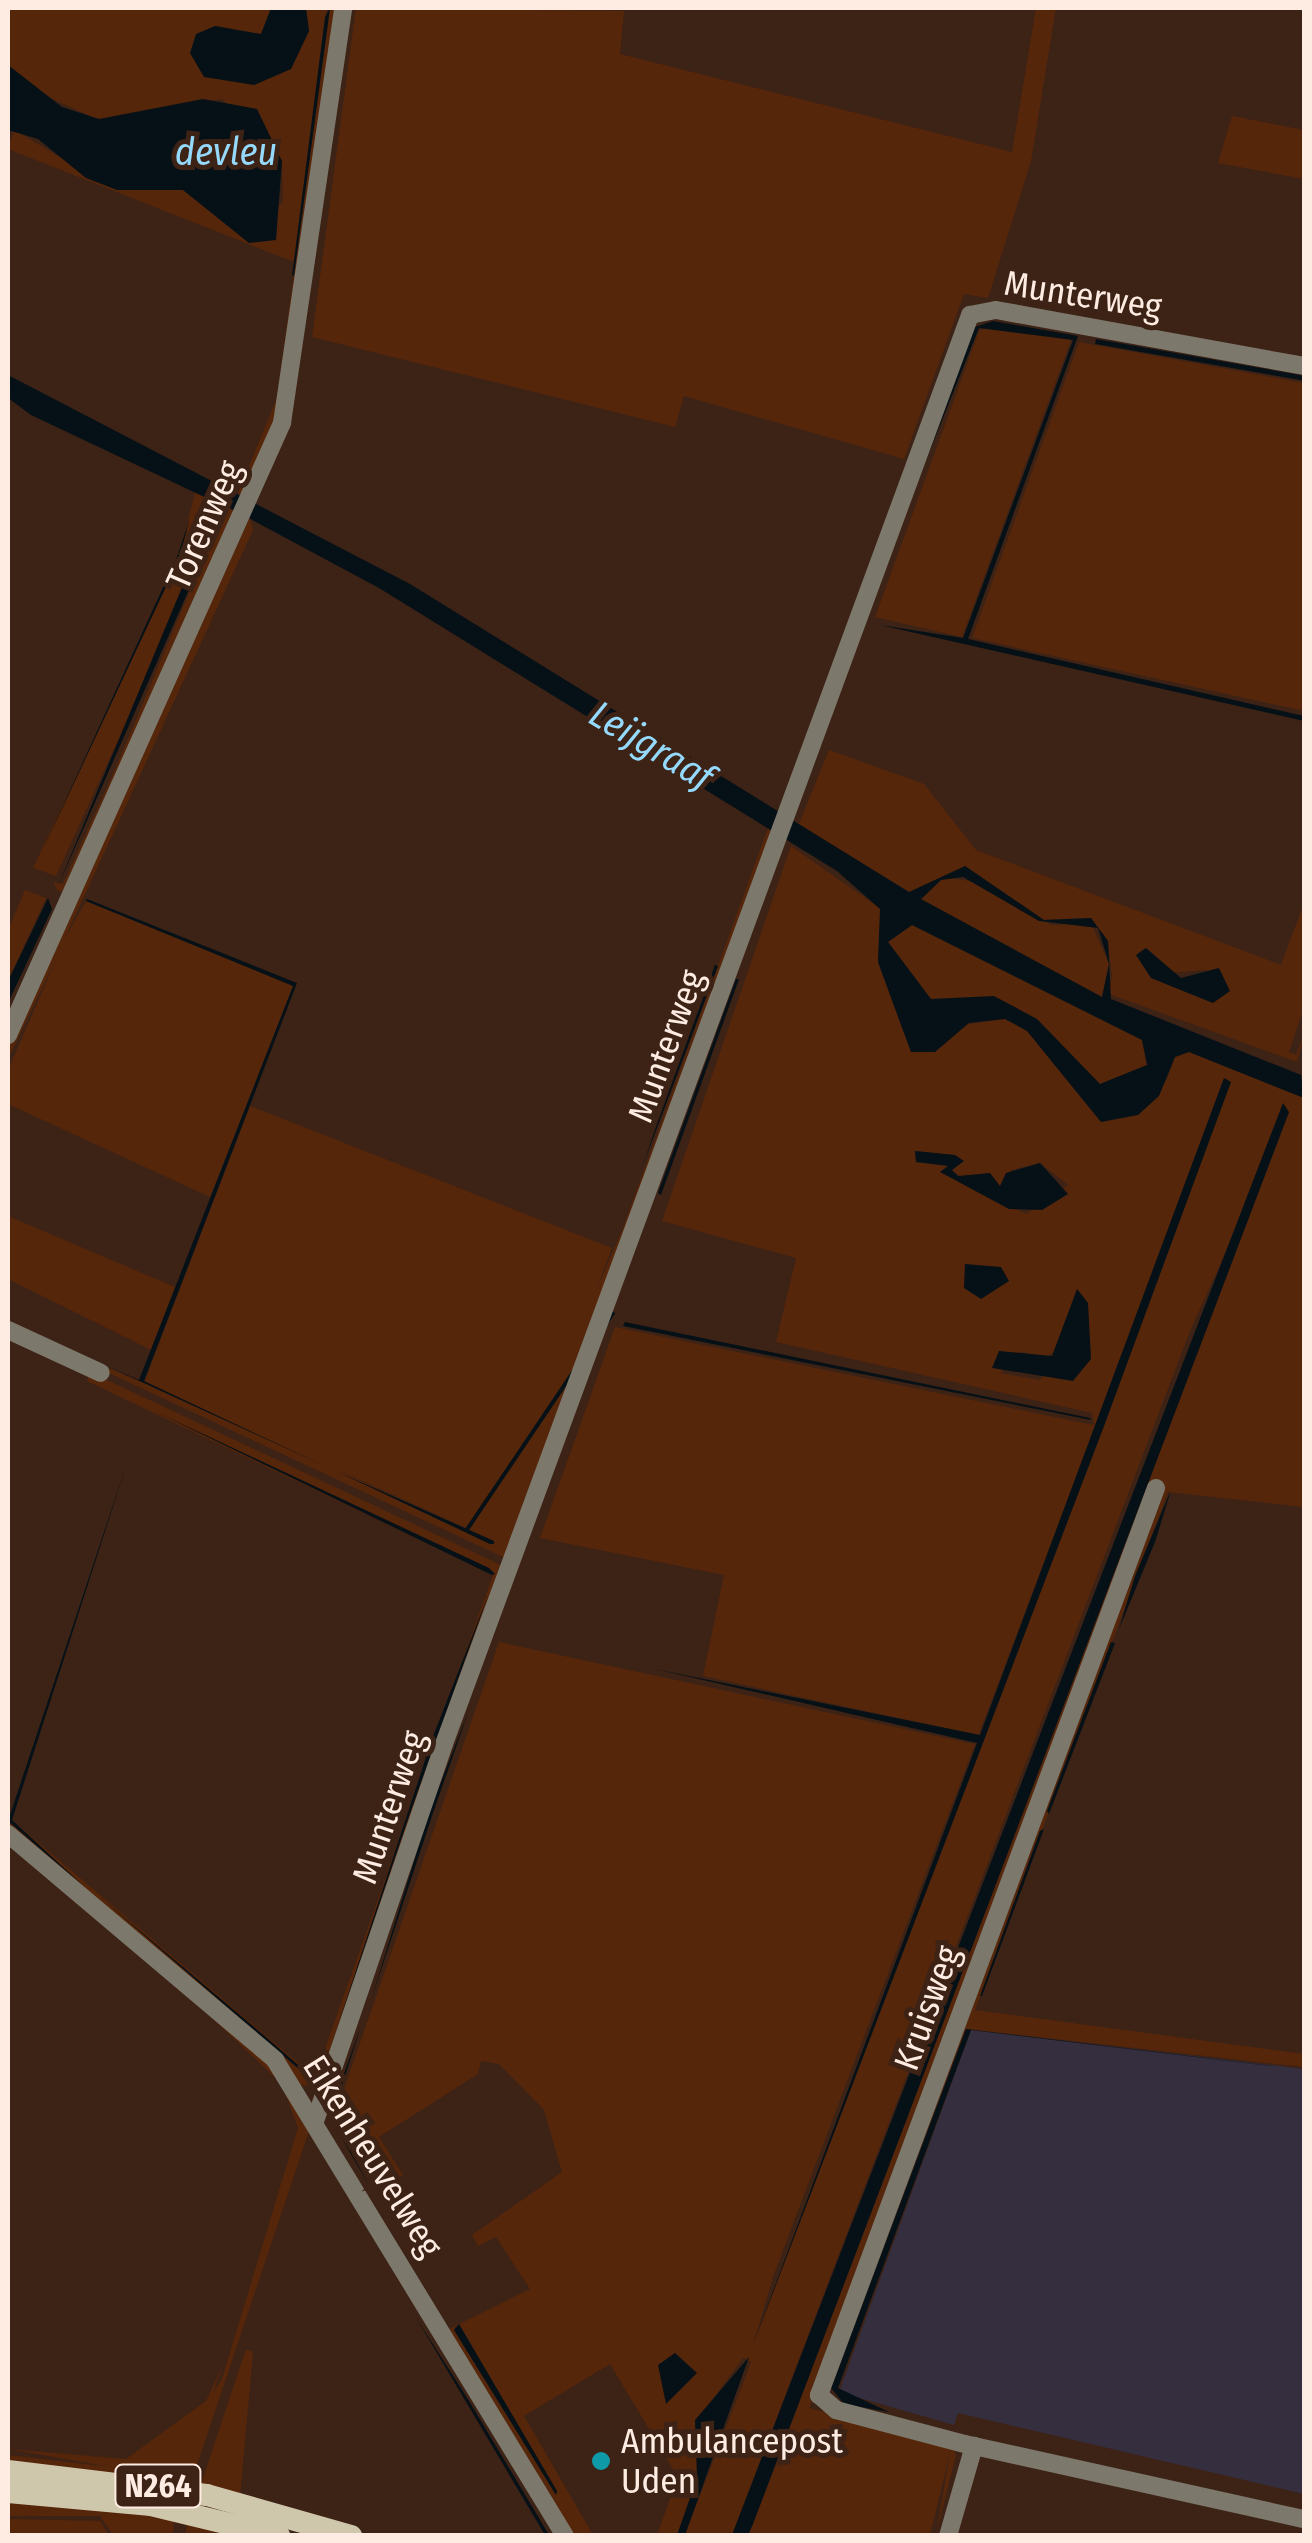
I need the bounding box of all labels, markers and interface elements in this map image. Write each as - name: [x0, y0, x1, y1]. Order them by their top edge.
- water label: devleu: [175, 130, 277, 176]
- street label: Munterweg: [1001, 262, 1165, 328]
- street label: Torenweg: [157, 454, 251, 596]
- water label: Leijgraaf: [581, 692, 721, 800]
- street label: Munterweg: [619, 964, 713, 1128]
- street label: Munterweg: [343, 1725, 435, 1889]
- street label: Kruisweg: [885, 1940, 969, 2076]
- street label: Eikenheuvelweg: [294, 2048, 452, 2264]
- place label: Ambulancepost Uden: [621, 2420, 843, 2502]
- marker: Ambulancepost Uden: [590, 2450, 612, 2472]
- road number: N264: [113, 2459, 203, 2513]

